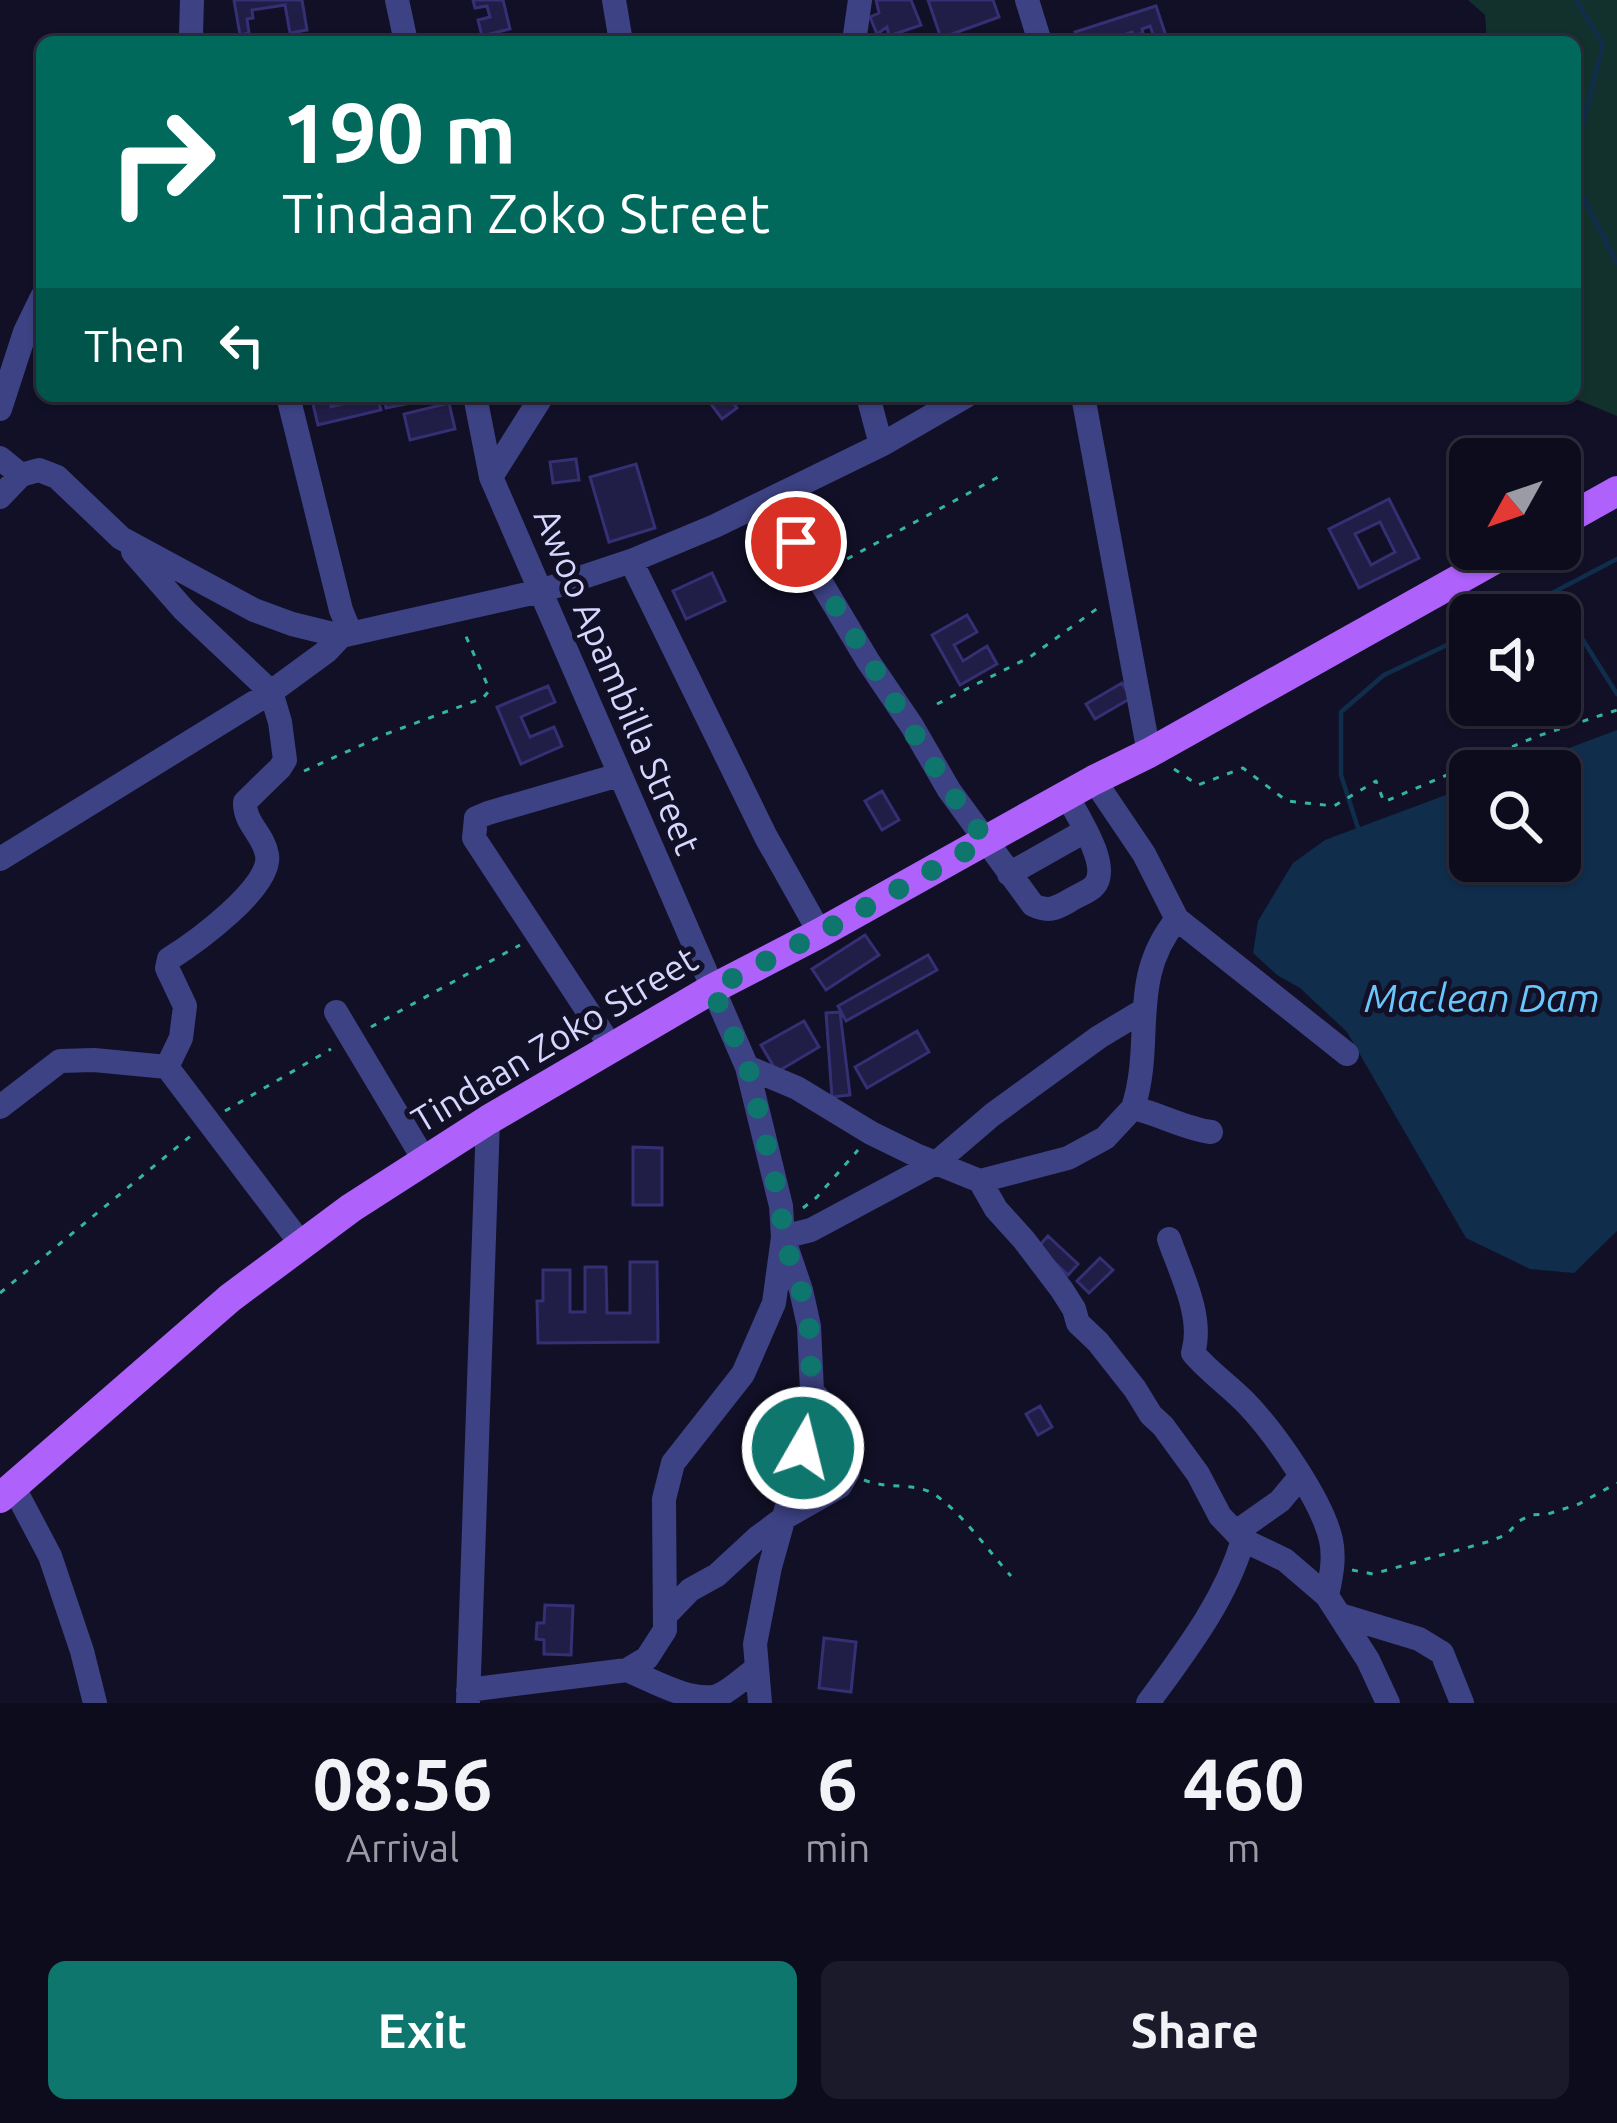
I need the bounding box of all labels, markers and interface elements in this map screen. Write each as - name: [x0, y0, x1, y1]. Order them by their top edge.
- icon: right: [84, 84, 240, 240]
- text: 190 m: [282, 85, 516, 179]
- text: Tindaan Zoko Street: [282, 183, 770, 243]
- icon: left: [209, 312, 275, 378]
- text: Then: [84, 320, 185, 371]
- north arrow: [1449, 438, 1581, 570]
- map controls: [1449, 438, 1581, 882]
- pin: [745, 491, 847, 593]
- street label: Awoo Apambilla Street: [527, 502, 709, 860]
- icon: arrive: [763, 509, 829, 575]
- button: sound: [1449, 594, 1581, 726]
- button: search: [1449, 750, 1581, 882]
- street label: Tindaan Zoko Street: [404, 938, 704, 1140]
- water label: Maclean Dam: [1364, 976, 1600, 1019]
- position arrow: [740, 1385, 866, 1511]
- text: 08:56: [312, 1743, 493, 1824]
- text: 6: [817, 1743, 858, 1824]
- text: 460: [1183, 1743, 1305, 1824]
- text: Arrival: [346, 1826, 459, 1869]
- text: min: [805, 1826, 870, 1869]
- text: m: [1227, 1826, 1260, 1869]
- button: Exit: [48, 1961, 797, 2099]
- button: Share: [821, 1961, 1569, 2099]

